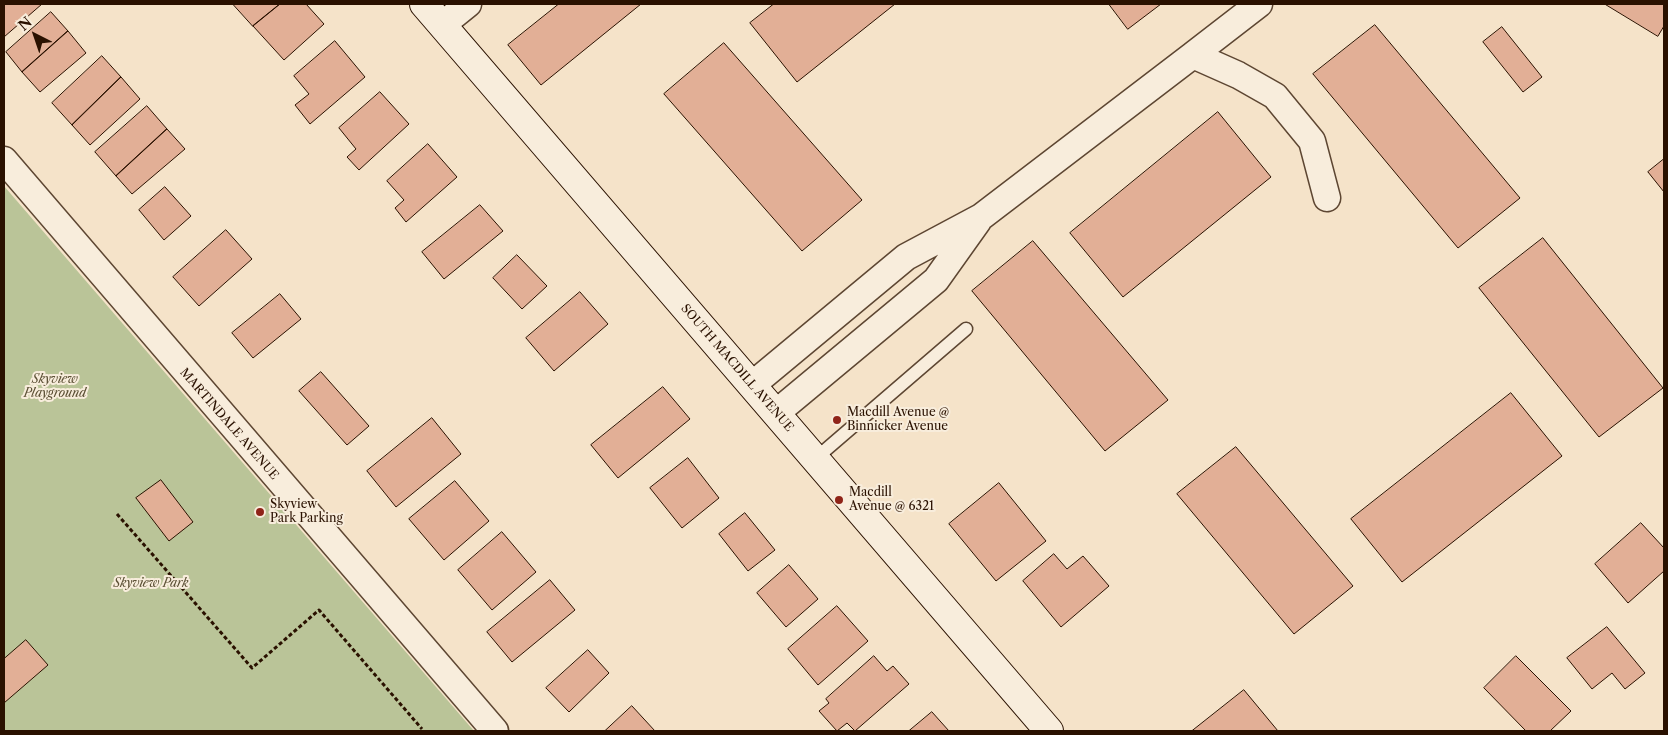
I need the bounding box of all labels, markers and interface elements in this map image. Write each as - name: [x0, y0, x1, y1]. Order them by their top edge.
- north arrow: [10, 10, 60, 60]
- text: N: [15, 13, 36, 34]
- street label: SOUTH MACDILL AVENUE: [678, 301, 796, 435]
- street label: MARTINDALE AVENUE: [177, 365, 281, 483]
- park label: Skyview Playground: [24, 373, 86, 401]
- place label: Macdill Avenue @ Binnicker Avenue: [847, 406, 949, 434]
- marker: Macdill Avenue @ Binnicker Avenue: [831, 414, 843, 426]
- place label: Macdill Avenue @ 6321: [849, 486, 934, 514]
- marker: Macdill Avenue @ 6321: [833, 494, 845, 506]
- place label: Skyview Park Parking: [270, 498, 343, 526]
- marker: Skyview Park Parking: [254, 506, 266, 518]
- park label: Skyview Park: [113, 577, 189, 591]

